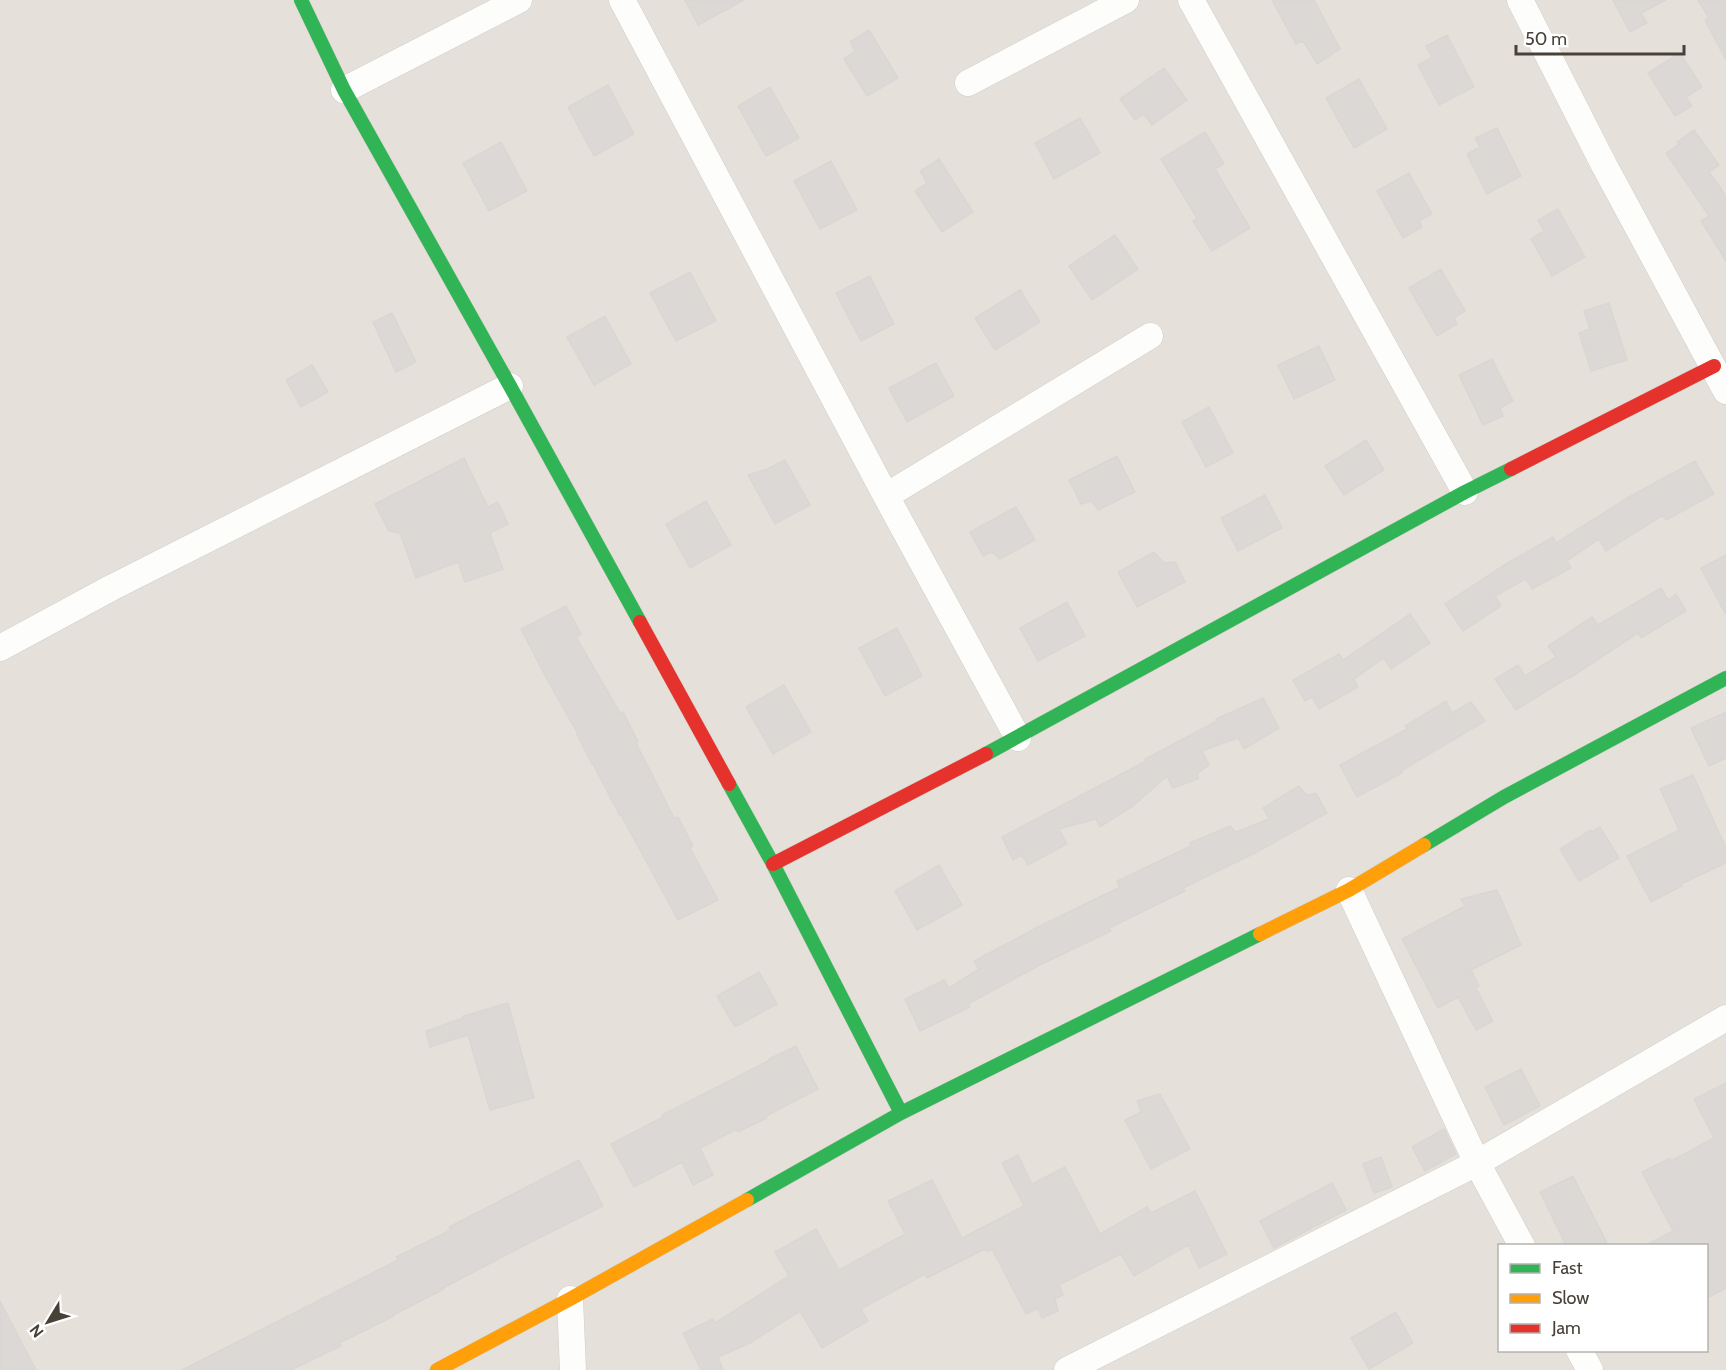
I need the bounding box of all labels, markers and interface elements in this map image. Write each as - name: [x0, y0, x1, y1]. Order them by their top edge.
- scale bar: [1516, 18, 1684, 56]
- text: 50 m: [1525, 28, 1567, 50]
- legend: [1498, 1244, 1708, 1352]
- text: Fast: [1552, 1257, 1583, 1279]
- text: Slow: [1552, 1287, 1589, 1309]
- north arrow: [18, 1292, 78, 1352]
- text: Jam: [1551, 1317, 1581, 1339]
- text: N: [26, 1321, 48, 1341]

